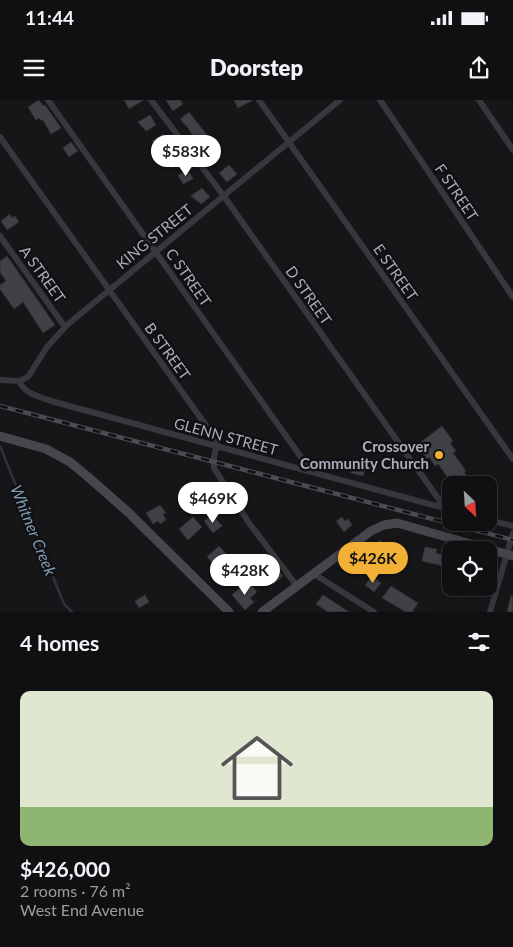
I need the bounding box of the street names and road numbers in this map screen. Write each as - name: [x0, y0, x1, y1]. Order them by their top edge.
- street label: F STREET: [431, 160, 483, 224]
- street label: KING STREET: [112, 200, 196, 272]
- street label: E STREET: [370, 240, 422, 304]
- street label: A STREET: [16, 242, 70, 306]
- street label: C STREET: [163, 245, 216, 309]
- street label: D STREET: [282, 262, 336, 328]
- street label: B STREET: [141, 319, 195, 383]
- street label: GLENN STREET: [172, 414, 280, 459]

